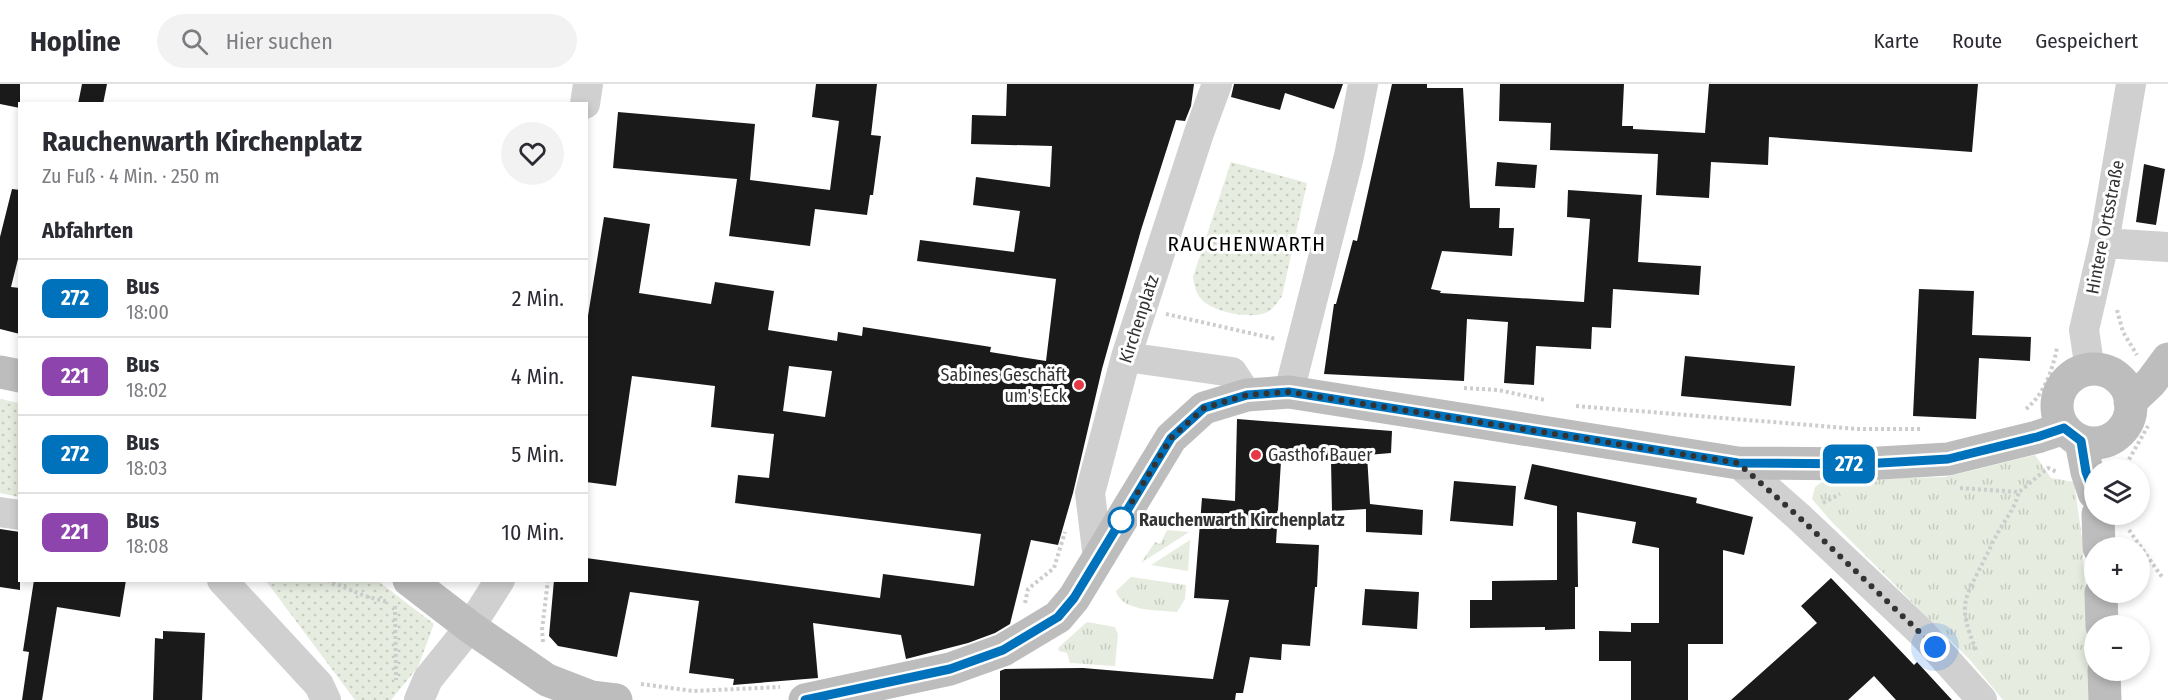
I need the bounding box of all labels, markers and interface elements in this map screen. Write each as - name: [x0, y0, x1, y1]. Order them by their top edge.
- search box: [157, 14, 577, 68]
- text: Hopline: [30, 25, 121, 58]
- icon: search: [178, 25, 211, 58]
- text: Hier suchen: [226, 28, 333, 55]
- text: Karte: [1874, 28, 1919, 54]
- text: Route: [1952, 28, 2002, 54]
- text: Gespeichert: [2035, 28, 2138, 54]
- button: heart: [501, 122, 564, 185]
- text: Rauchenwarth Kirchenplatz: [42, 125, 362, 158]
- street label: Hintere Ortsstraße: [2081, 158, 2129, 296]
- text: Zu Fuß · 4 Min. · 250 m: [42, 164, 220, 188]
- text: Abfahrten: [42, 217, 133, 244]
- district label: RAUCHENWARTH: [1168, 231, 1326, 257]
- street label: Kirchenplatz: [1114, 272, 1164, 366]
- text: Bus: [126, 273, 159, 300]
- text: 272: [61, 285, 89, 311]
- text: 2 Min.: [512, 285, 564, 312]
- text: 18:00: [126, 300, 169, 324]
- text: Bus: [126, 351, 159, 378]
- text: 221: [61, 363, 89, 389]
- text: 4 Min.: [511, 363, 564, 390]
- place label: Sabines Geschäft um's Eck: [941, 364, 1068, 407]
- text: 18:02: [126, 378, 167, 402]
- marker: Sabines Geschäft um's Eck: [1072, 378, 1086, 392]
- text: Bus: [126, 429, 159, 456]
- text: 272: [61, 441, 89, 467]
- text: 5 Min.: [511, 441, 564, 468]
- place label: Gasthof Bauer: [1268, 444, 1373, 466]
- line badge: 272: [1814, 444, 1884, 484]
- marker: Gasthof Bauer: [1249, 448, 1263, 462]
- text: 272: [1835, 451, 1863, 477]
- text: 18:03: [126, 456, 167, 480]
- map controls: [2084, 459, 2150, 681]
- button: layers: [2084, 459, 2150, 525]
- text: Bus: [126, 507, 159, 534]
- marker: Rauchenwarth Kirchenplatz: [1108, 507, 1134, 533]
- place label: Rauchenwarth Kirchenplatz: [1139, 509, 1345, 531]
- text: 221: [61, 519, 89, 545]
- text: 10 Min.: [501, 519, 564, 546]
- text: 18:08: [126, 534, 168, 558]
- button: +: [2084, 537, 2150, 603]
- button: −: [2084, 615, 2150, 681]
- your location: [1920, 632, 1950, 662]

